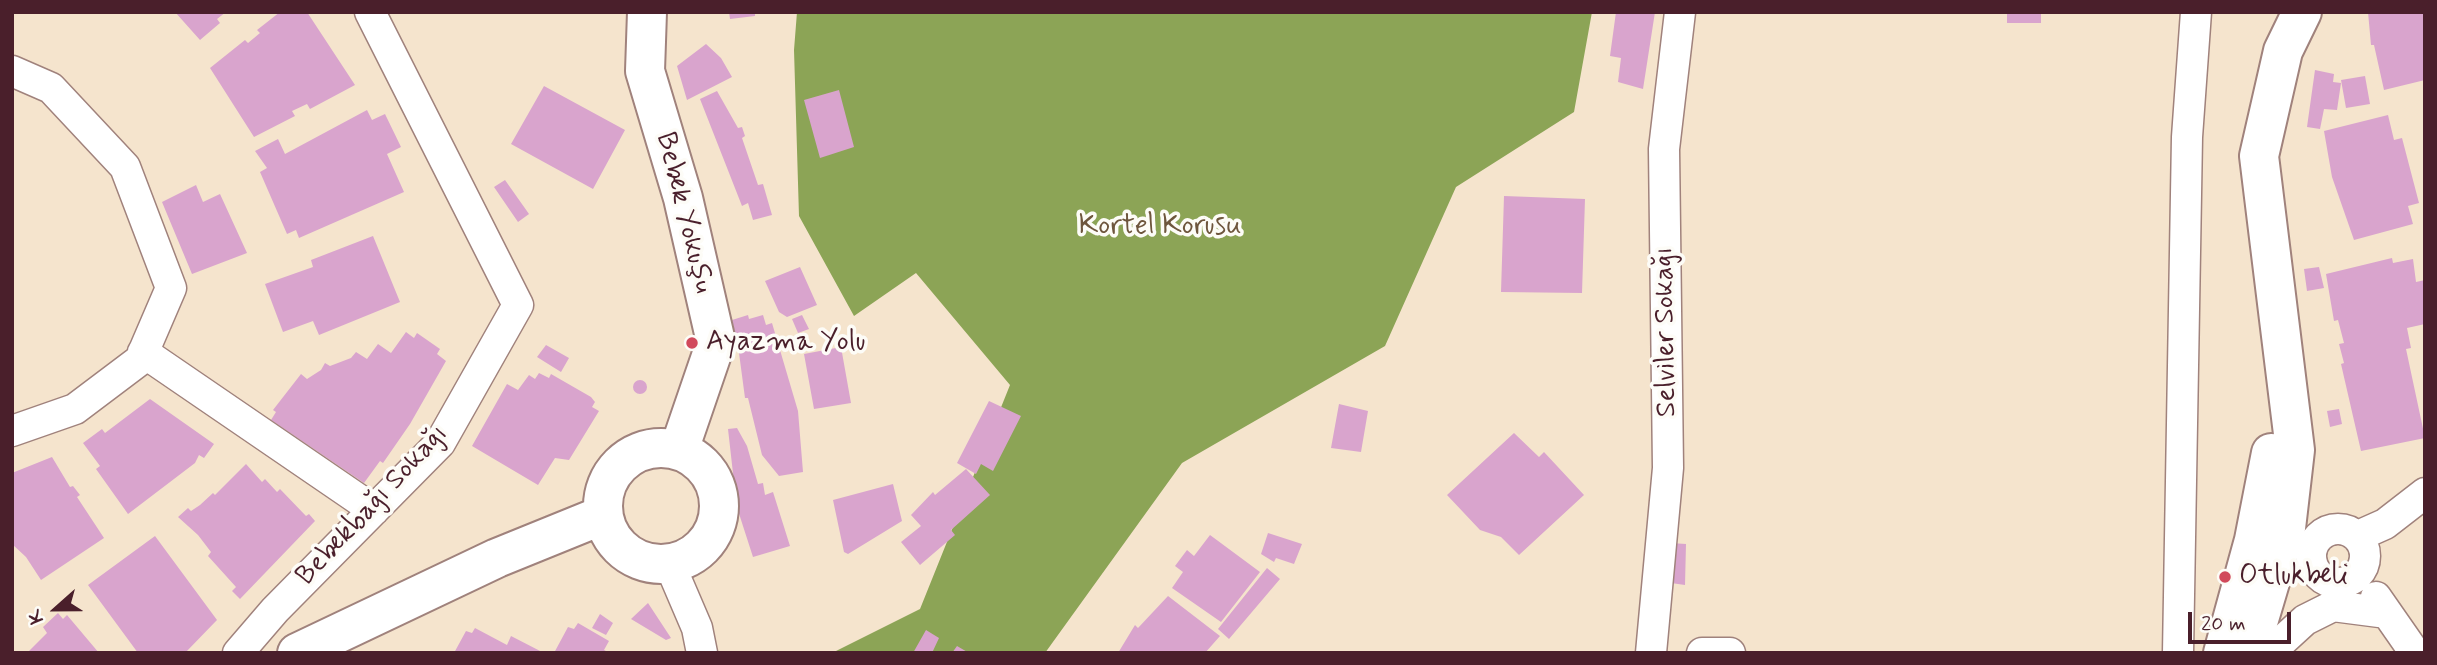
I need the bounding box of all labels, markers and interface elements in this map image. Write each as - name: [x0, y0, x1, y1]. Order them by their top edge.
- street label: Bebek Yokuşu: [647, 129, 719, 297]
- park label: Kortel Korusu: [1078, 210, 1242, 244]
- street label: Selviler Sokağı: [1649, 246, 1685, 418]
- place label: Ayazma Yolu: [706, 326, 865, 360]
- marker: Ayazma Yolu: [684, 335, 700, 351]
- street label: Bebekbağı Sokağı: [290, 419, 456, 593]
- place label: Otlukbeli: [2239, 560, 2348, 594]
- marker: Otlukbeli: [2217, 569, 2233, 585]
- north arrow: [21, 574, 91, 644]
- scale bar: [2192, 598, 2295, 642]
- text: K: [22, 606, 50, 627]
- text: 20 m: [2201, 610, 2246, 638]

